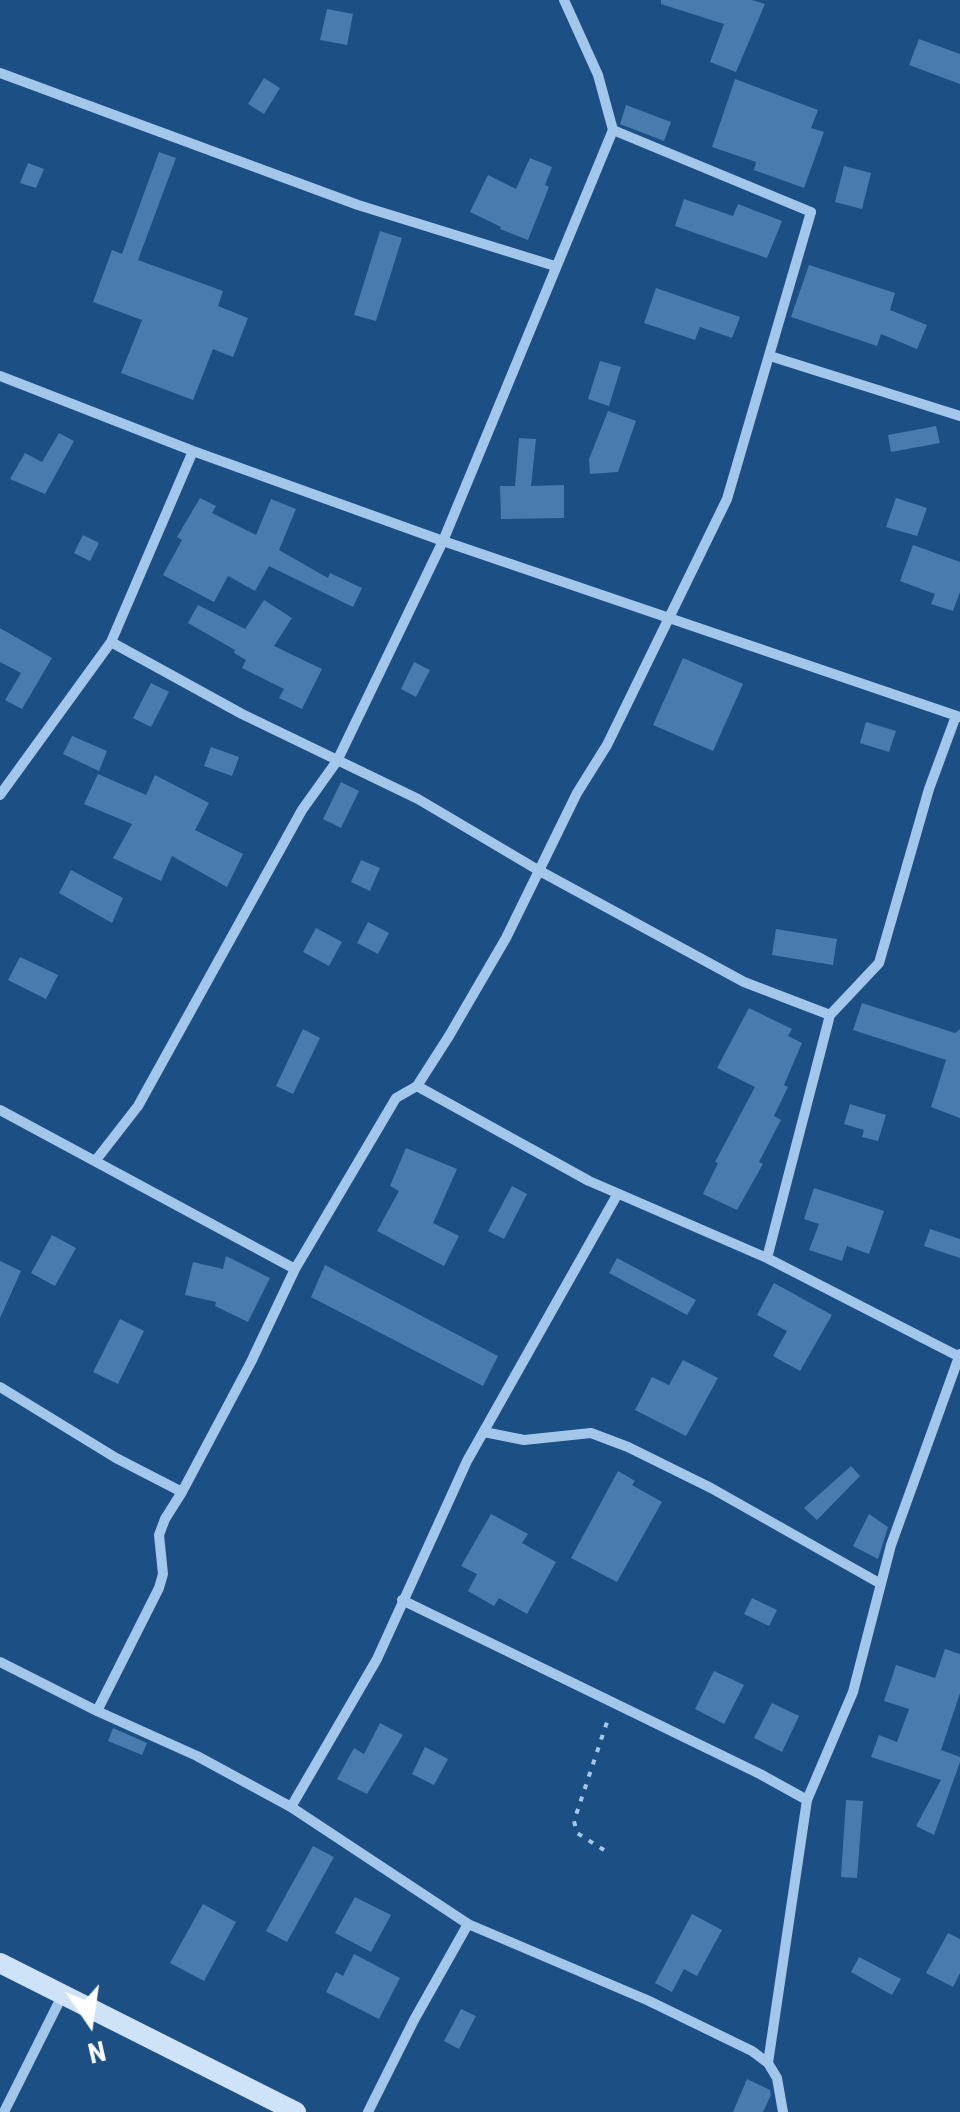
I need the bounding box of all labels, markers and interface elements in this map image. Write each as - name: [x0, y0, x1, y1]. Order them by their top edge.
- north arrow: [40, 1972, 140, 2072]
- text: N: [85, 2034, 109, 2070]

